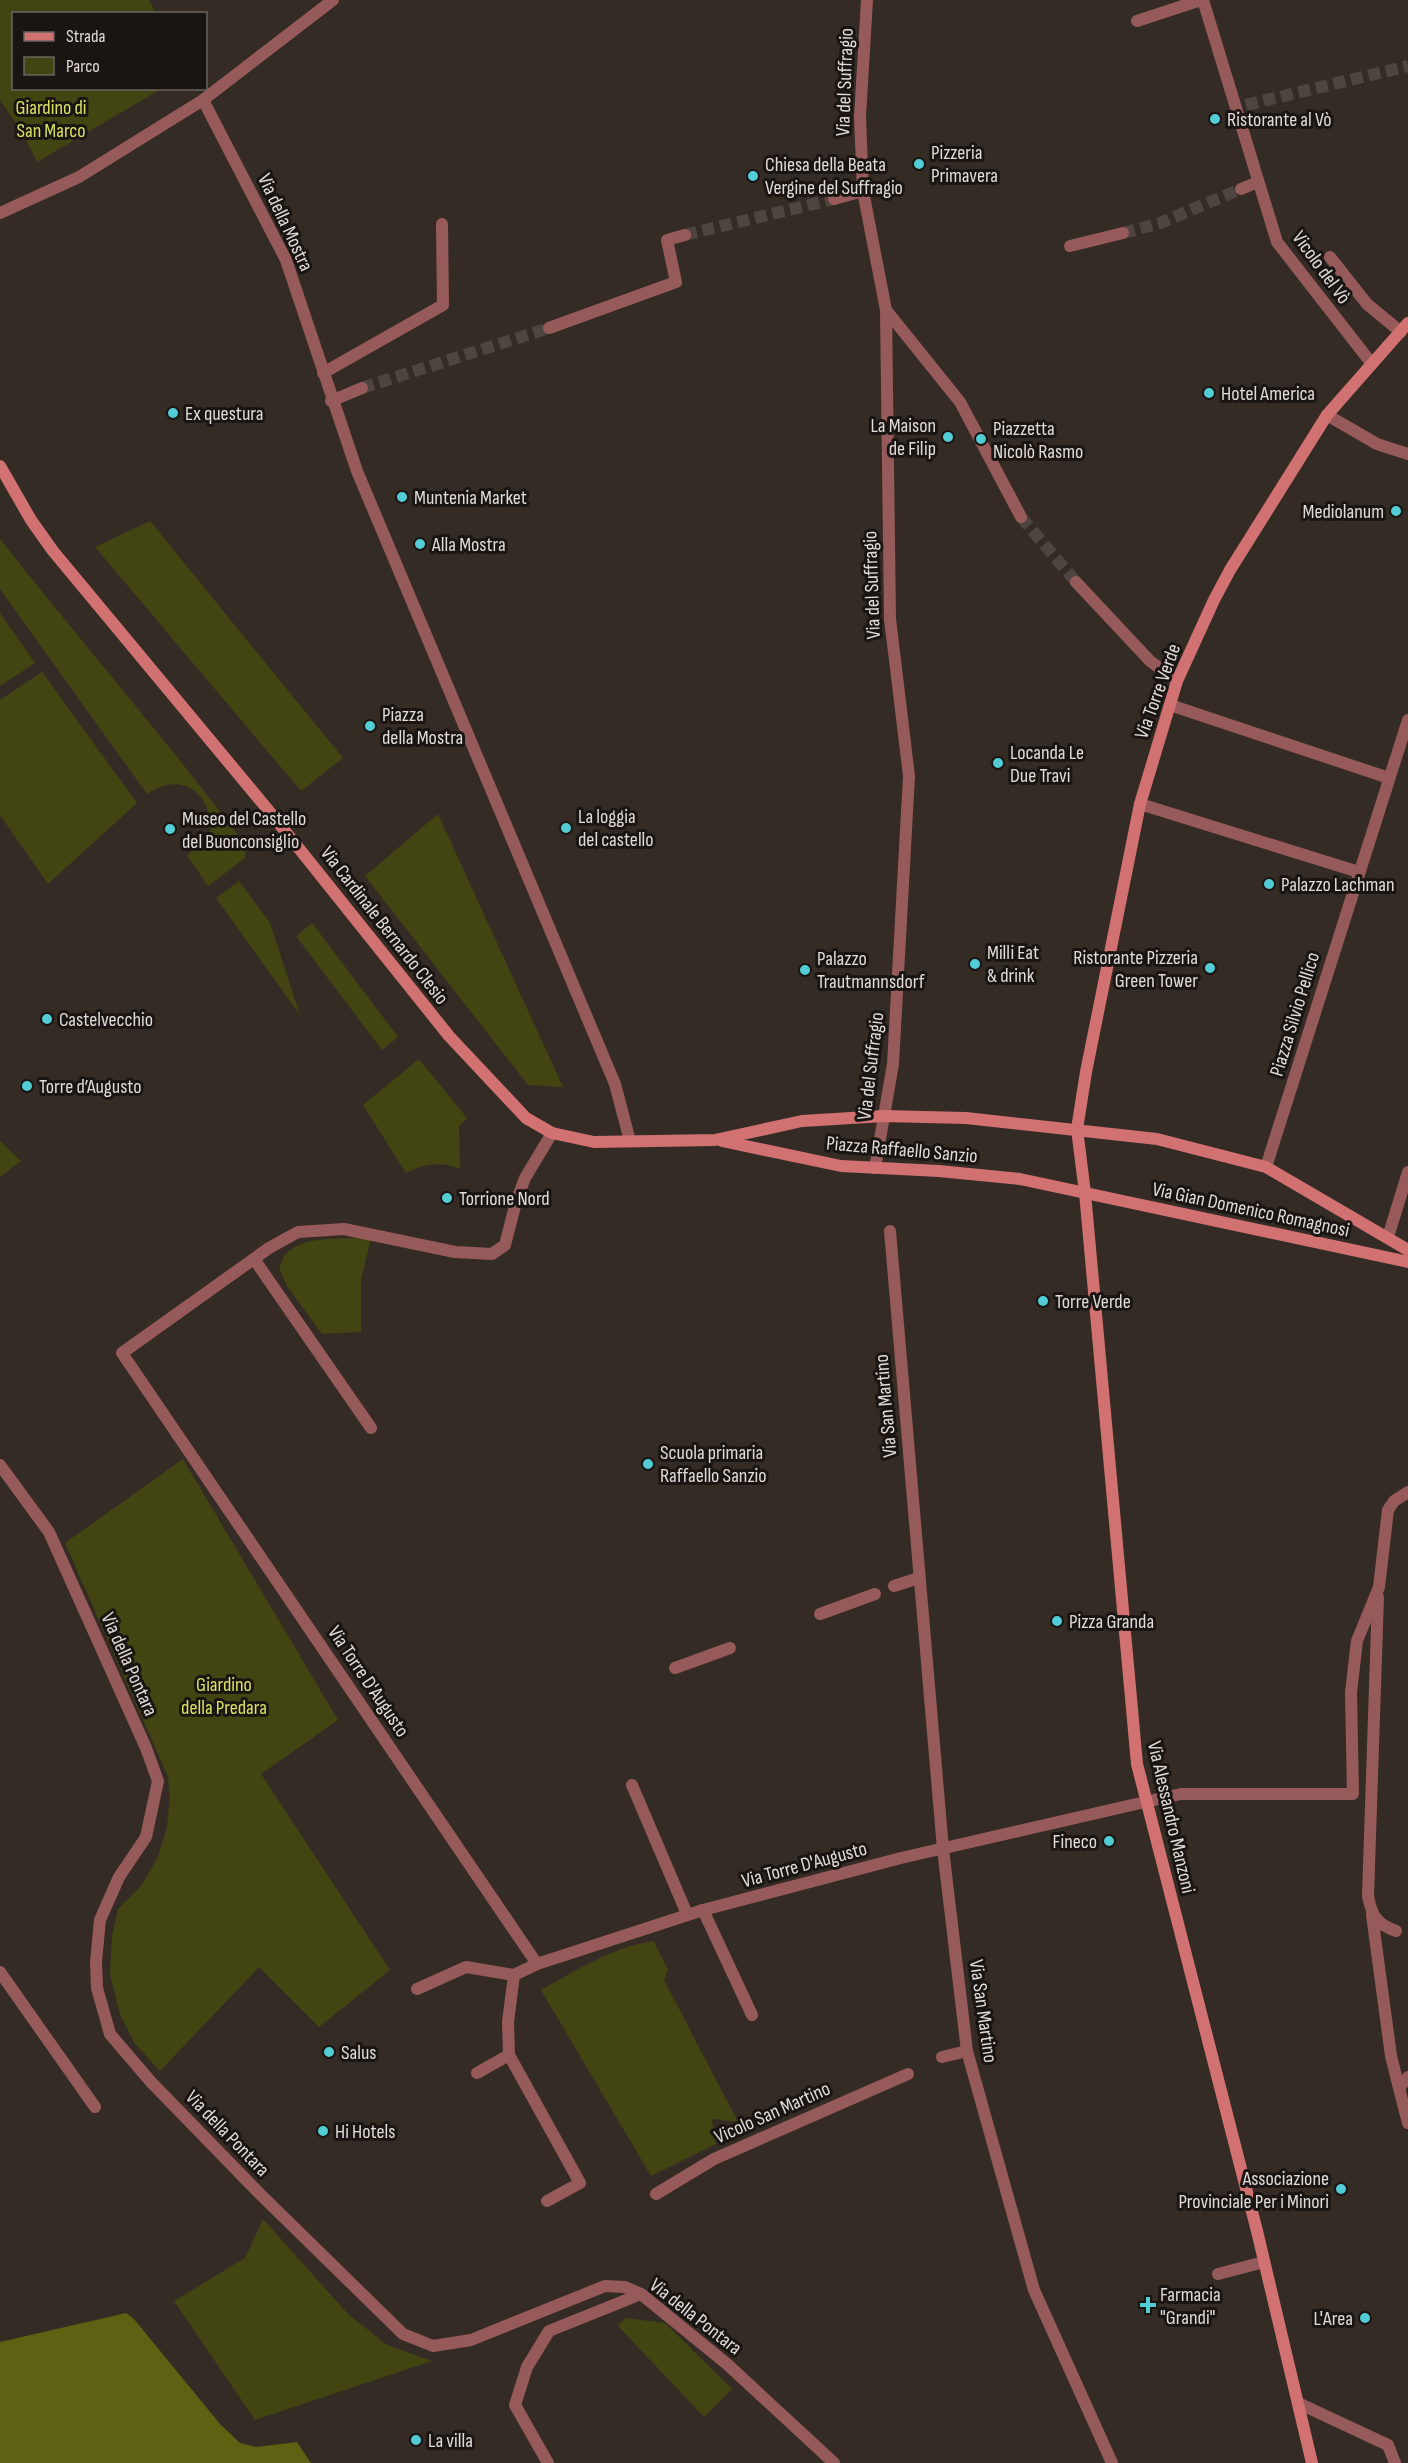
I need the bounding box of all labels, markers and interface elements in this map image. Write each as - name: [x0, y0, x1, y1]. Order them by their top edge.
- legend: [12, 12, 207, 90]
- text: Strada: [66, 26, 106, 47]
- street label: Via del Suffragio: [831, 27, 859, 137]
- text: Parco: [66, 56, 100, 77]
- park label: Giardino di San Marco: [15, 96, 87, 143]
- place label: Ristorante al Vò: [1227, 108, 1332, 132]
- marker: Ristorante al Vò: [1208, 112, 1222, 126]
- place label: Pizzeria Primavera: [931, 141, 998, 188]
- place label: Chiesa della Beata Vergine del Suffragio: [765, 153, 903, 200]
- marker: Pizzeria Primavera: [912, 157, 926, 171]
- marker: Chiesa della Beata Vergine del Suffragio: [746, 169, 760, 183]
- street label: Via della Mostra: [252, 170, 318, 275]
- street label: Vicolo del Vò: [1287, 227, 1356, 309]
- place label: Hotel America: [1221, 382, 1315, 406]
- marker: Hotel America: [1202, 386, 1216, 400]
- place label: Ex questura: [185, 402, 263, 426]
- marker: Ex questura: [166, 406, 180, 420]
- place label: La Maison de Filip: [870, 414, 936, 461]
- place label: Piazzetta Nicolò Rasmo: [993, 417, 1083, 464]
- marker: La Maison de Filip: [941, 430, 955, 444]
- marker: Piazzetta Nicolò Rasmo: [974, 432, 988, 446]
- place label: Muntenia Market: [414, 486, 527, 510]
- marker: Muntenia Market: [395, 490, 409, 504]
- place label: Mediolanum: [1303, 500, 1384, 524]
- marker: Mediolanum: [1389, 504, 1403, 518]
- street label: Via del Suffragio: [858, 530, 886, 640]
- place label: Alla Mostra: [431, 533, 506, 557]
- marker: Alla Mostra: [413, 537, 427, 551]
- street label: Via Torre Verde: [1130, 641, 1186, 742]
- place label: Piazza della Mostra: [382, 703, 463, 750]
- marker: Piazza della Mostra: [363, 719, 377, 733]
- place label: Locanda Le Due Travi: [1010, 741, 1084, 788]
- marker: Locanda Le Due Travi: [991, 756, 1005, 770]
- place label: La loggia del castello: [578, 805, 654, 852]
- place label: Museo del Castello del Buonconsiglio: [182, 807, 306, 854]
- marker: La loggia del castello: [559, 821, 573, 835]
- marker: Museo del Castello del Buonconsiglio: [163, 822, 177, 836]
- street label: Via Cardinale Bernardo Clesio: [315, 842, 453, 1010]
- place label: Palazzo Lachman: [1281, 873, 1395, 897]
- marker: Palazzo Lachman: [1262, 877, 1276, 891]
- place label: Milli Eat & drink: [987, 941, 1039, 988]
- place label: Ristorante Pizzeria Green Tower: [1073, 946, 1198, 993]
- place label: Palazzo Trautmannsdorf: [817, 947, 925, 994]
- street label: Piazza Silvio Pellico: [1265, 949, 1325, 1079]
- marker: Milli Eat & drink: [968, 957, 982, 971]
- marker: Ristorante Pizzeria Green Tower: [1203, 961, 1217, 975]
- marker: Palazzo Trautmannsdorf: [798, 963, 812, 977]
- place label: Castelvecchio: [59, 1008, 153, 1032]
- street label: Via del Suffragio: [852, 1011, 890, 1121]
- marker: Castelvecchio: [40, 1012, 54, 1026]
- place label: Torre d’Augusto: [39, 1075, 142, 1099]
- marker: Torre d’Augusto: [20, 1079, 34, 1093]
- street label: Piazza Raffaello Sanzio: [825, 1131, 979, 1169]
- street label: Via Gian Domenico Romagnosi: [1150, 1177, 1352, 1243]
- place label: Torrione Nord: [459, 1187, 550, 1211]
- marker: Torrione Nord: [440, 1191, 454, 1205]
- place label: Torre Verde: [1055, 1290, 1131, 1314]
- marker: Torre Verde: [1036, 1294, 1050, 1308]
- street label: Via San Martino: [870, 1353, 902, 1459]
- place label: Scuola primaria Raffaello Sanzio: [660, 1441, 767, 1488]
- marker: Scuola primaria Raffaello Sanzio: [641, 1457, 655, 1471]
- street label: Via della Pontara: [96, 1609, 163, 1720]
- place label: Pizza Granda: [1069, 1610, 1154, 1634]
- marker: Pizza Granda: [1050, 1614, 1064, 1628]
- street label: Via Torre D'Augusto: [322, 1621, 414, 1742]
- park label: Giardino della Predara: [181, 1673, 267, 1720]
- street label: Via Alessandro Manzoni: [1142, 1739, 1200, 1896]
- place label: Fineco: [1053, 1830, 1097, 1854]
- marker: Fineco: [1102, 1834, 1116, 1848]
- street label: Via Torre D'Augusto: [739, 1837, 870, 1893]
- street label: Via San Martino: [964, 1958, 1002, 2064]
- place label: Salus: [341, 2041, 377, 2065]
- marker: Salus: [322, 2045, 336, 2059]
- street label: Vicolo San Martino: [711, 2077, 834, 2149]
- street label: Via della Pontara: [180, 2086, 274, 2182]
- place label: Hi Hotels: [335, 2120, 395, 2144]
- marker: Hi Hotels: [316, 2124, 330, 2138]
- place label: Associazione Provinciale Per i Minori: [1178, 2167, 1329, 2214]
- marker: Associazione Provinciale Per i Minori: [1334, 2182, 1348, 2196]
- street label: Via della Pontara: [644, 2273, 746, 2360]
- place label: Farmacia "Grandi": [1160, 2283, 1221, 2330]
- marker: Farmacia "Grandi": [1141, 2298, 1155, 2312]
- place label: L'Area: [1314, 2307, 1353, 2331]
- marker: L'Area: [1358, 2311, 1372, 2325]
- place label: La villa: [428, 2429, 473, 2453]
- marker: La villa: [409, 2433, 423, 2447]

